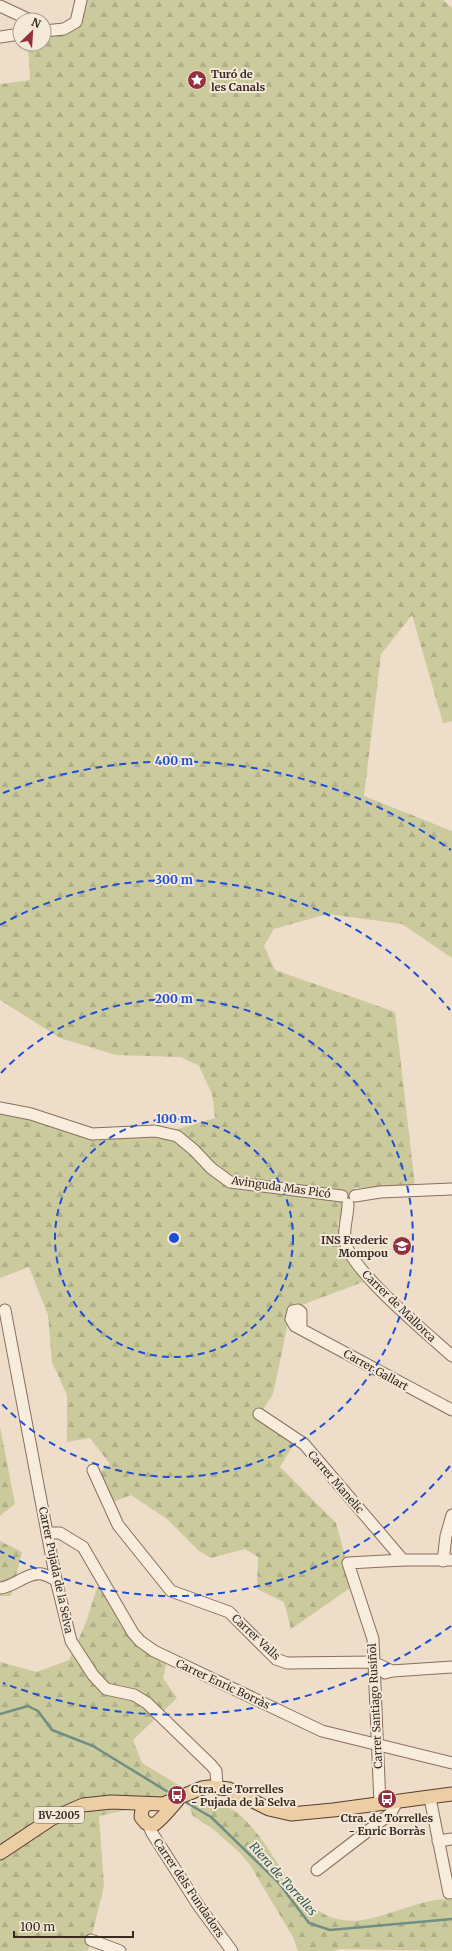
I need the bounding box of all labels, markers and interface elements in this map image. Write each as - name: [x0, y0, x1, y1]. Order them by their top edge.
- north arrow: [12, 12, 52, 52]
- text: N: [29, 15, 43, 31]
- place label: Turó de les Canals: [211, 67, 265, 94]
- place icon: Turó de les Canals: [186, 69, 208, 91]
- text: 400 m: [155, 753, 193, 768]
- text: 300 m: [155, 872, 193, 887]
- text: 200 m: [155, 991, 193, 1006]
- text: 100 m: [156, 1111, 192, 1126]
- street label: Avinguda Mas Picó: [229, 1173, 332, 1201]
- centre of rings: [167, 1231, 181, 1245]
- place label: INS Frederic Mompou: [321, 1233, 388, 1260]
- school or university icon: INS Frederic Mompou: [391, 1235, 413, 1257]
- street label: Carrer de Mallorca: [359, 1267, 439, 1345]
- street label: Carrer Gallart: [341, 1346, 412, 1394]
- street label: Carrer Manelic: [305, 1448, 367, 1516]
- street label: Carrer Pujada de la Selva: [36, 1505, 76, 1635]
- street label: Carrer Valls: [229, 1611, 283, 1663]
- street label: Carrer Santiago Rusiñol: [365, 1642, 385, 1769]
- street label: Carrer Enric Borràs: [174, 1656, 272, 1712]
- place label: Ctra. de Torrelles - Pujada de la Selva: [191, 1782, 296, 1809]
- bus stop icon: Ctra. de Torrelles - Pujada de la Selva: [166, 1784, 188, 1806]
- bus stop icon: Ctra. de Torrelles - Enric Borràs: [376, 1788, 398, 1810]
- road number: BV-2005: [34, 1807, 84, 1823]
- place label: Ctra. de Torrelles - Enric Borràs: [341, 1811, 434, 1838]
- street label: Carrer dels Fundadors: [151, 1836, 227, 1940]
- water label: Riera de Torrelles: [246, 1839, 320, 1919]
- scale bar: [14, 1913, 133, 1939]
- text: 100 m: [20, 1919, 55, 1934]

